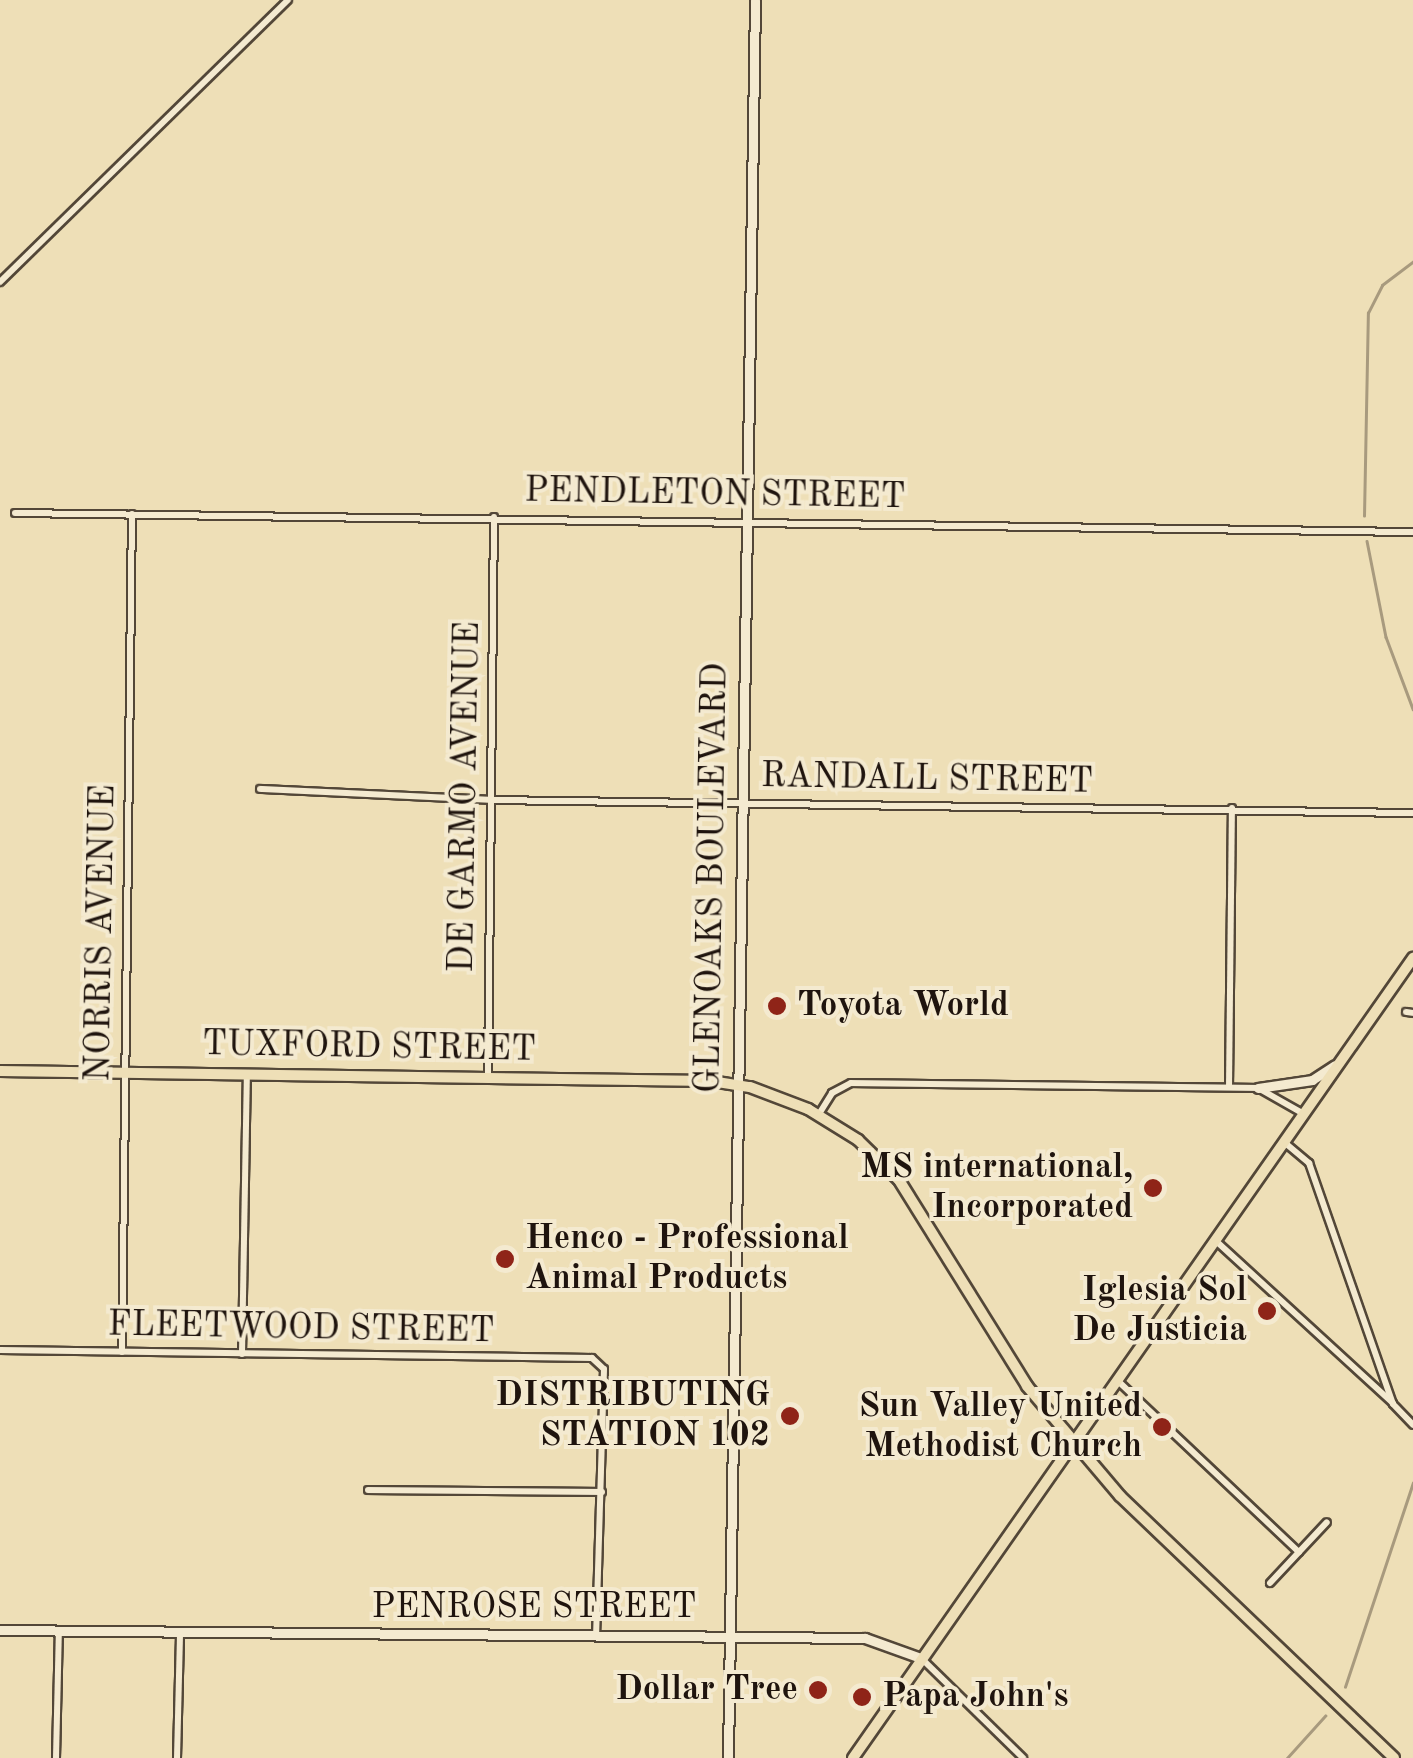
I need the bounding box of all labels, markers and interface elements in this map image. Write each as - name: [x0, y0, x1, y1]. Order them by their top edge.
- street label: PENDLETON STREET: [524, 471, 906, 519]
- street label: DE GARMO AVENUE: [442, 621, 490, 973]
- street label: GLENOAKS BOULEVARD: [688, 662, 738, 1094]
- street label: RANDALL STREET: [761, 756, 1093, 804]
- street label: NORRIS AVENUE: [78, 784, 126, 1082]
- place label: Toyota World: [797, 985, 1009, 1027]
- marker: Toyota World: [766, 995, 788, 1017]
- street label: TUXFORD STREET: [202, 1024, 536, 1072]
- place label: MS international, Incorporated: [860, 1147, 1133, 1229]
- marker: MS international, Incorporated: [1142, 1177, 1164, 1199]
- place label: Henco - Professional Animal Products: [525, 1218, 849, 1300]
- marker: Henco - Professional Animal Products: [494, 1248, 516, 1270]
- place label: Iglesia Sol De Justicia: [1072, 1270, 1247, 1352]
- marker: Iglesia Sol De Justicia: [1256, 1300, 1278, 1322]
- street label: FLEETWOOD STREET: [107, 1305, 495, 1353]
- place label: DISTRIBUTING STATION 102: [495, 1375, 770, 1457]
- place label: Sun Valley United Methodist Church: [858, 1386, 1142, 1468]
- marker: DISTRIBUTING STATION 102: [779, 1405, 801, 1427]
- marker: Sun Valley United Methodist Church: [1151, 1416, 1173, 1438]
- street label: PENROSE STREET: [371, 1587, 697, 1629]
- place label: Dollar Tree: [615, 1669, 798, 1711]
- place label: Papa John's: [882, 1676, 1068, 1718]
- marker: Dollar Tree: [807, 1679, 829, 1701]
- marker: Papa John's: [851, 1686, 873, 1708]

